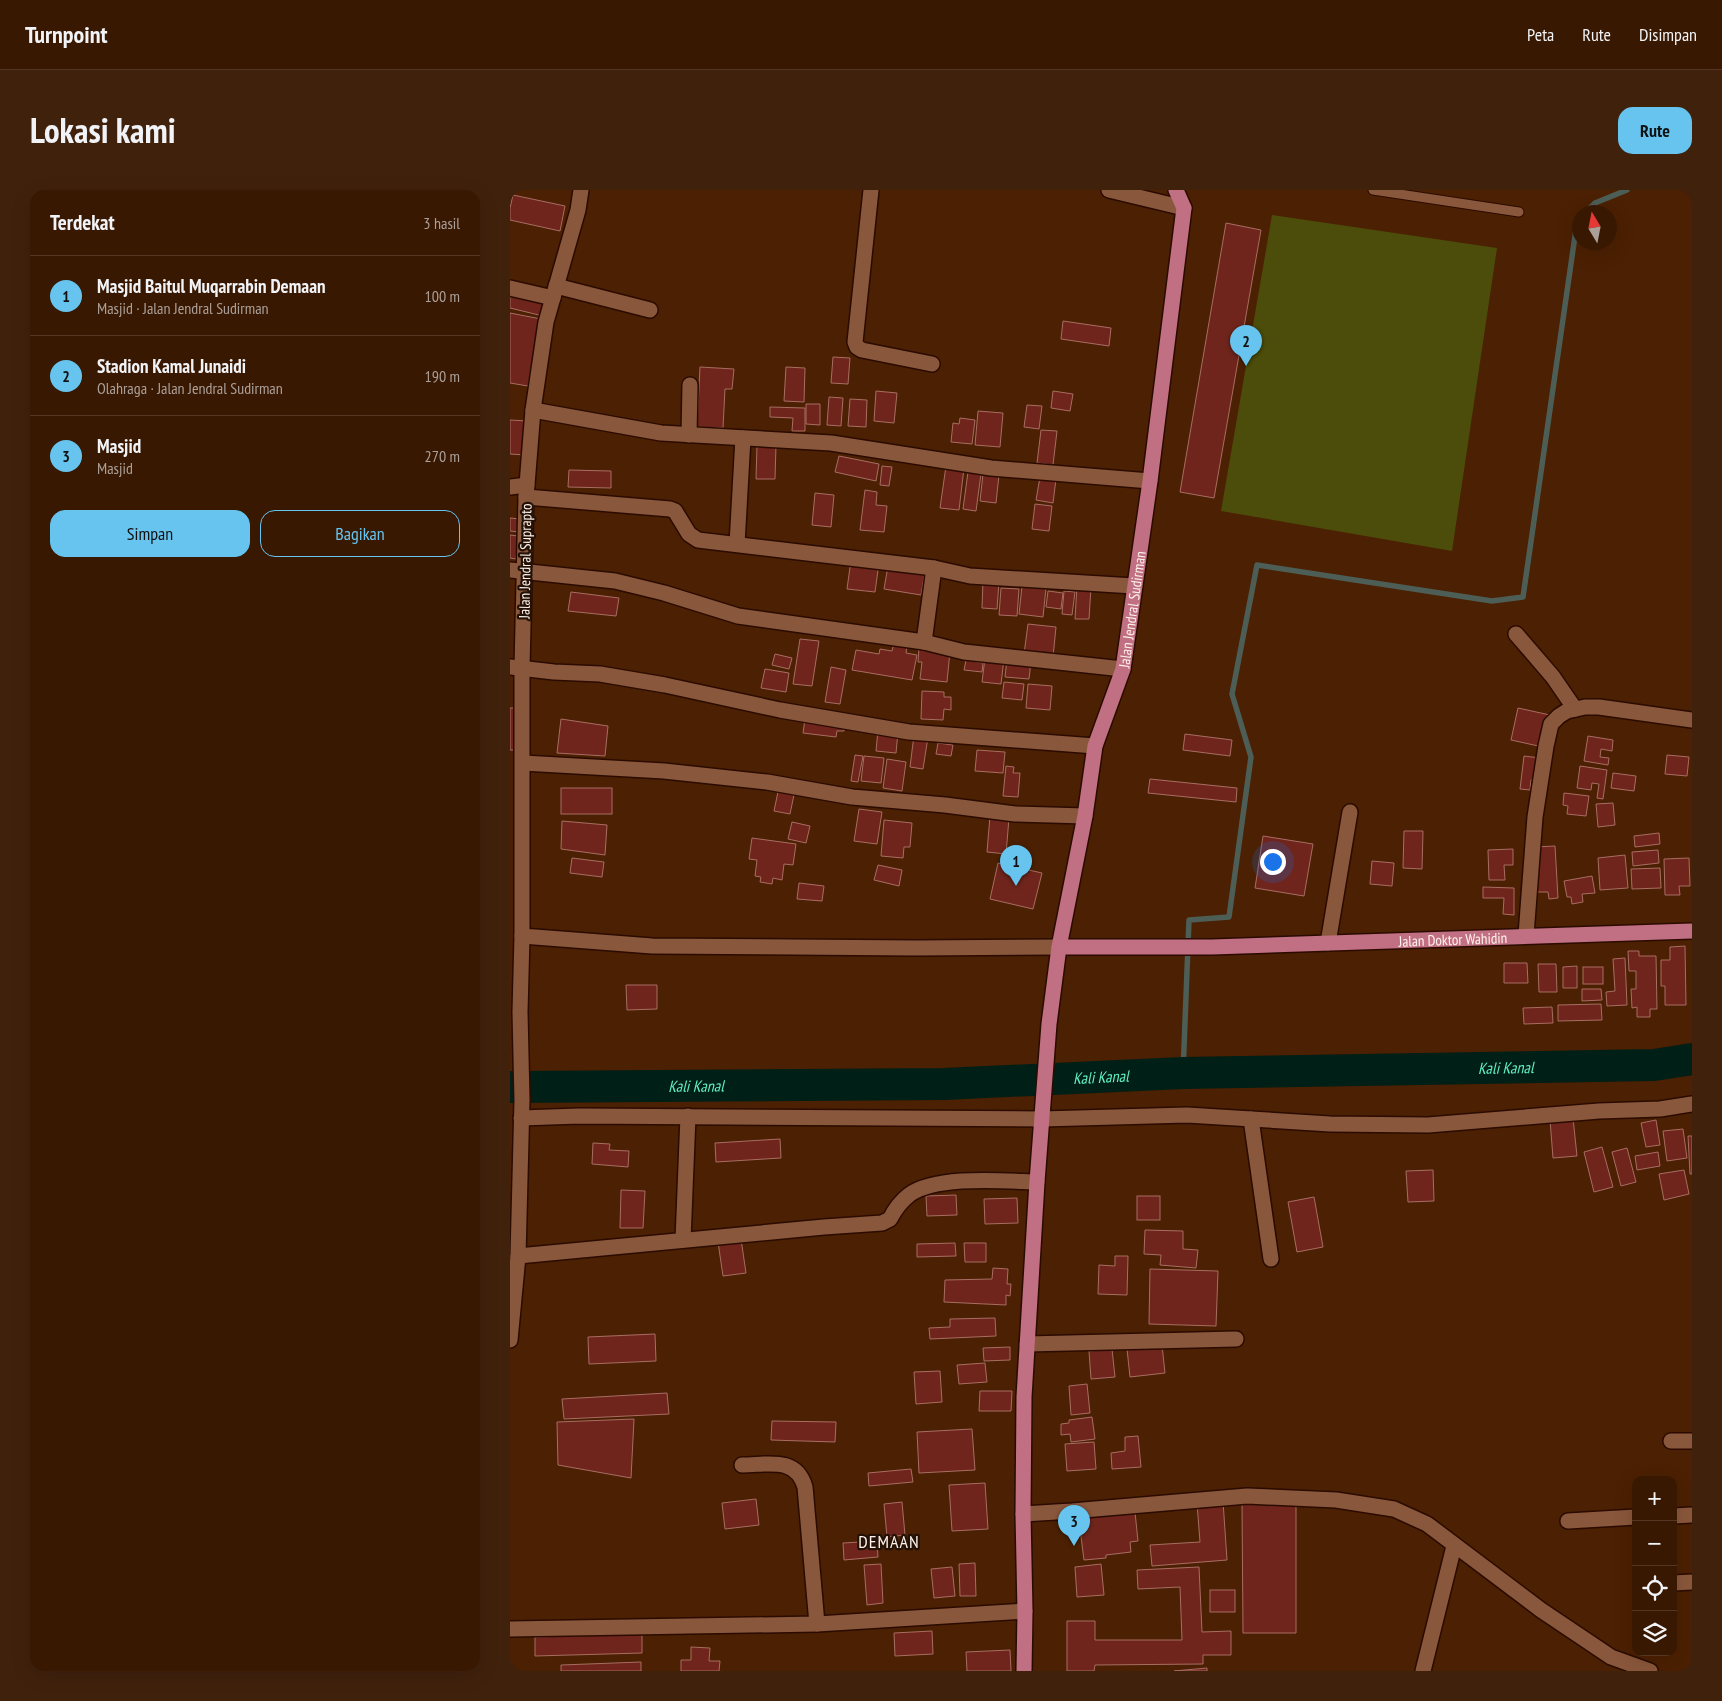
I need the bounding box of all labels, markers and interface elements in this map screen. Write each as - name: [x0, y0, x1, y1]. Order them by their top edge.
- text: Turnpoint: [25, 19, 107, 50]
- text: Peta: [1527, 23, 1554, 46]
- text: Rute: [1582, 23, 1611, 46]
- text: Disimpan: [1639, 23, 1697, 46]
- text: Lokasi kami: [30, 107, 176, 153]
- button: Rute: [1618, 107, 1692, 154]
- north arrow: [1572, 205, 1617, 250]
- text: Terdekat: [50, 209, 115, 236]
- text: 3 hasil: [423, 213, 460, 233]
- text: Masjid Baitul Muqarrabin Demaan: [97, 274, 326, 298]
- text: 1: [62, 286, 70, 306]
- text: 100 m: [425, 286, 460, 306]
- text: Masjid · Jalan Jendral Sudirman: [97, 298, 269, 318]
- pin: 2: [1230, 325, 1262, 366]
- text: Stadion Kamal Junaidi: [97, 354, 246, 378]
- text: 2: [62, 366, 70, 386]
- text: 190 m: [425, 366, 460, 386]
- text: Olahraga · Jalan Jendral Sudirman: [97, 378, 283, 398]
- text: Masjid: [97, 434, 141, 458]
- text: 3: [62, 446, 70, 466]
- text: 270 m: [425, 446, 460, 466]
- text: Masjid: [97, 458, 133, 478]
- street label: Jalan Jendral Suprapto: [514, 503, 536, 620]
- button: Simpan: [50, 510, 250, 557]
- button: Bagikan: [260, 510, 460, 557]
- street label: Jalan Jendral Sudirman: [1114, 550, 1149, 670]
- pin: 1: [1000, 845, 1032, 886]
- your location: [1260, 849, 1286, 875]
- street label: Jalan Doktor Wahidin: [1397, 928, 1507, 950]
- water label: Kali Kanal: [1478, 1057, 1535, 1078]
- water label: Kali Kanal: [1073, 1065, 1130, 1088]
- water label: Kali Kanal: [668, 1076, 725, 1096]
- map controls: [1632, 1476, 1677, 1656]
- button: +: [1632, 1476, 1677, 1521]
- pin: 3: [1058, 1505, 1090, 1546]
- button: −: [1632, 1521, 1677, 1566]
- district label: DEMAAN: [858, 1530, 920, 1553]
- button: locate: [1632, 1566, 1677, 1611]
- button: layers: [1632, 1611, 1677, 1656]

